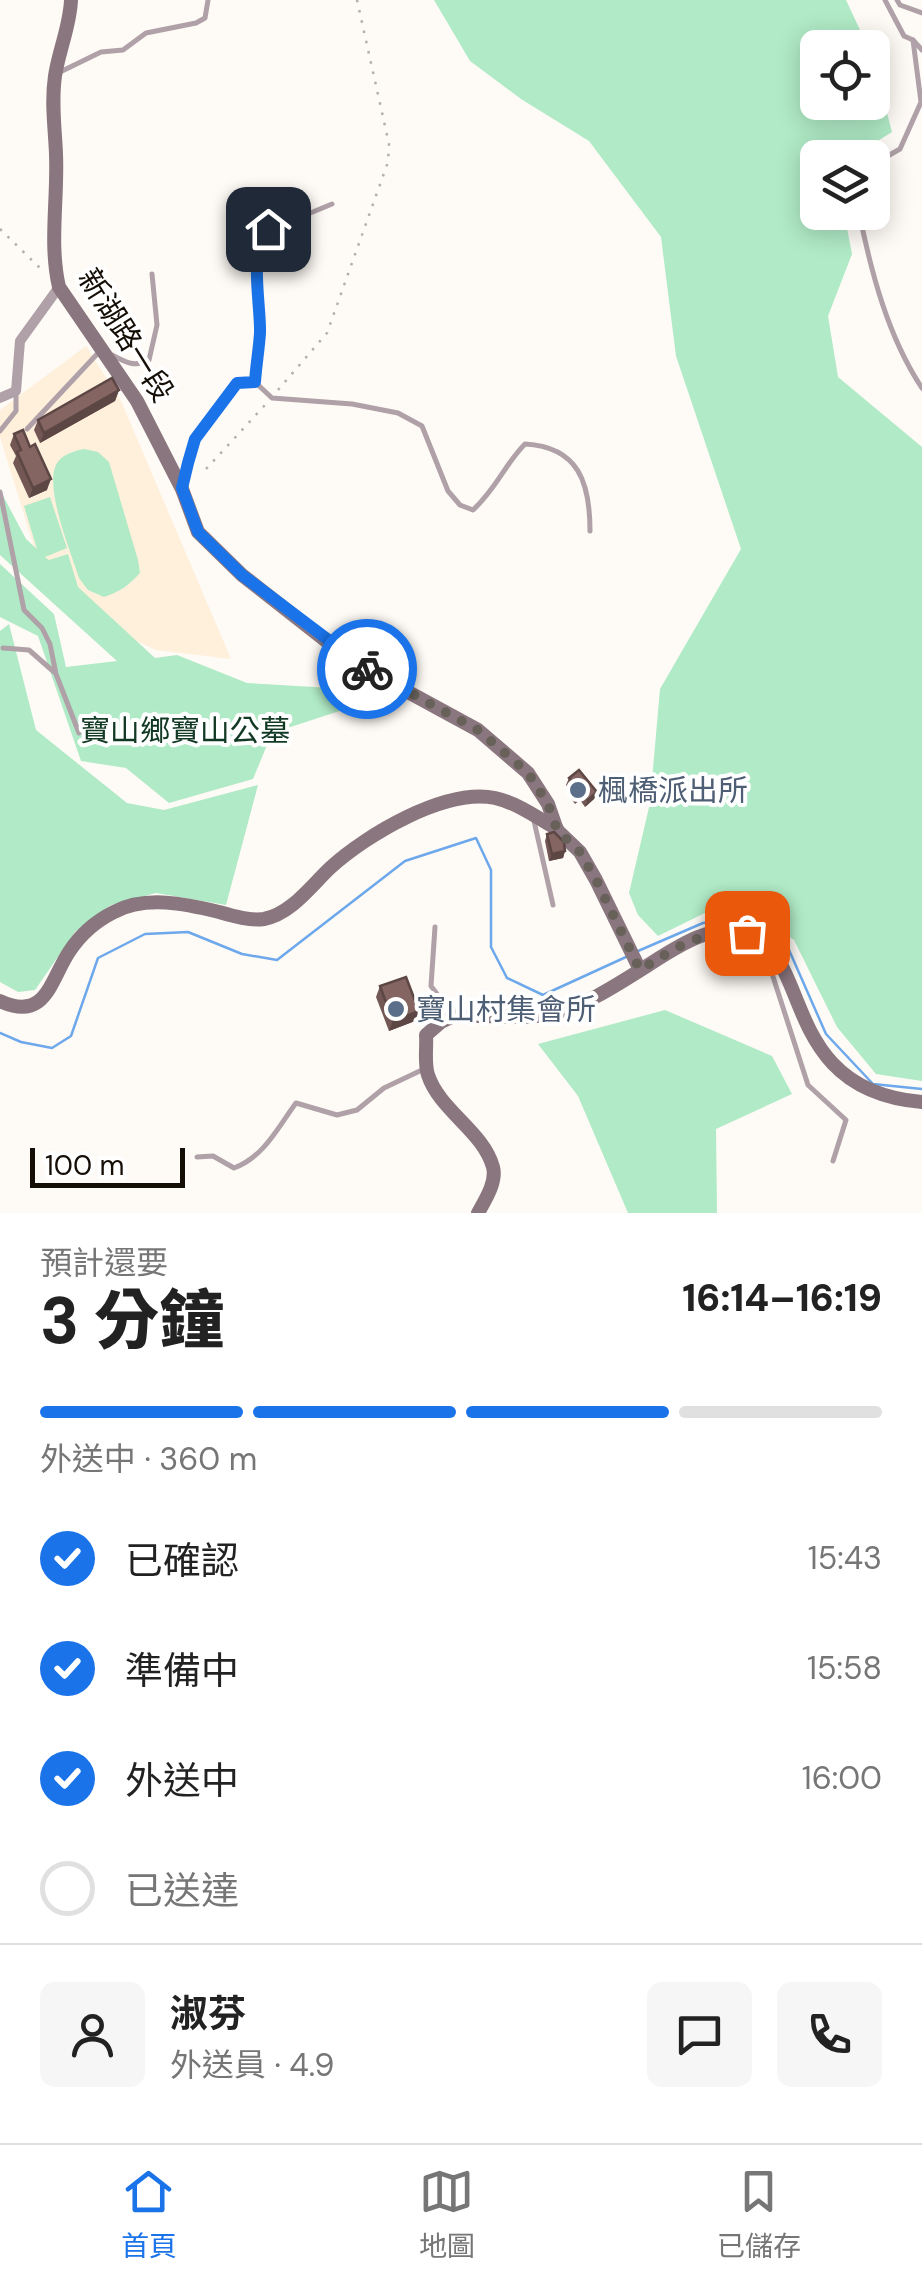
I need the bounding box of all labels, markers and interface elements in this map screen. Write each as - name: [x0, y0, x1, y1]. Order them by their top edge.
- map controls: [800, 30, 890, 230]
- button: locate: [800, 30, 890, 120]
- button: layers: [800, 140, 890, 230]
- pin: [226, 187, 311, 272]
- icon: home: [241, 202, 296, 257]
- street label: 新湖路一段: [70, 261, 182, 409]
- courier: [317, 619, 417, 719]
- icon: bike: [340, 642, 395, 697]
- park label: 寶山鄉寶山公墓: [80, 711, 290, 750]
- place label: 楓橋派出所: [598, 771, 748, 810]
- marker: 楓橋派出所: [567, 779, 589, 801]
- pin: [705, 891, 790, 976]
- icon: bag: [720, 906, 775, 961]
- place label: 寶山村集會所: [416, 990, 596, 1029]
- marker: 寶山村集會所: [385, 998, 407, 1020]
- scale bar: [30, 1143, 185, 1188]
- text: 100 m: [45, 1147, 124, 1184]
- text: 預計還要: [40, 1242, 168, 1284]
- text: 16:14–16:19: [682, 1273, 882, 1323]
- text: 3 分鐘: [40, 1279, 224, 1363]
- text: 外送中 · 360 m: [40, 1438, 257, 1480]
- icon: check: [40, 1531, 95, 1586]
- text: 已確認: [125, 1536, 239, 1586]
- text: 15:43: [808, 1537, 882, 1579]
- icon: check: [40, 1641, 95, 1696]
- text: 準備中: [125, 1646, 239, 1696]
- text: 15:58: [807, 1647, 882, 1689]
- icon: check: [40, 1751, 95, 1806]
- text: 外送中: [125, 1756, 239, 1806]
- text: 16:00: [802, 1757, 882, 1799]
- text: 已送達: [125, 1866, 239, 1916]
- button: person: [40, 1982, 145, 2087]
- button: chat: [647, 1982, 752, 2087]
- button: phone: [777, 1982, 882, 2087]
- text: 淑芬: [170, 1989, 246, 2039]
- text: 外送員 · 4.9: [170, 2044, 334, 2086]
- tab: 首頁: [121, 2164, 177, 2265]
- tab: 地圖: [419, 2164, 475, 2265]
- tab: 已儲存: [717, 2164, 801, 2265]

